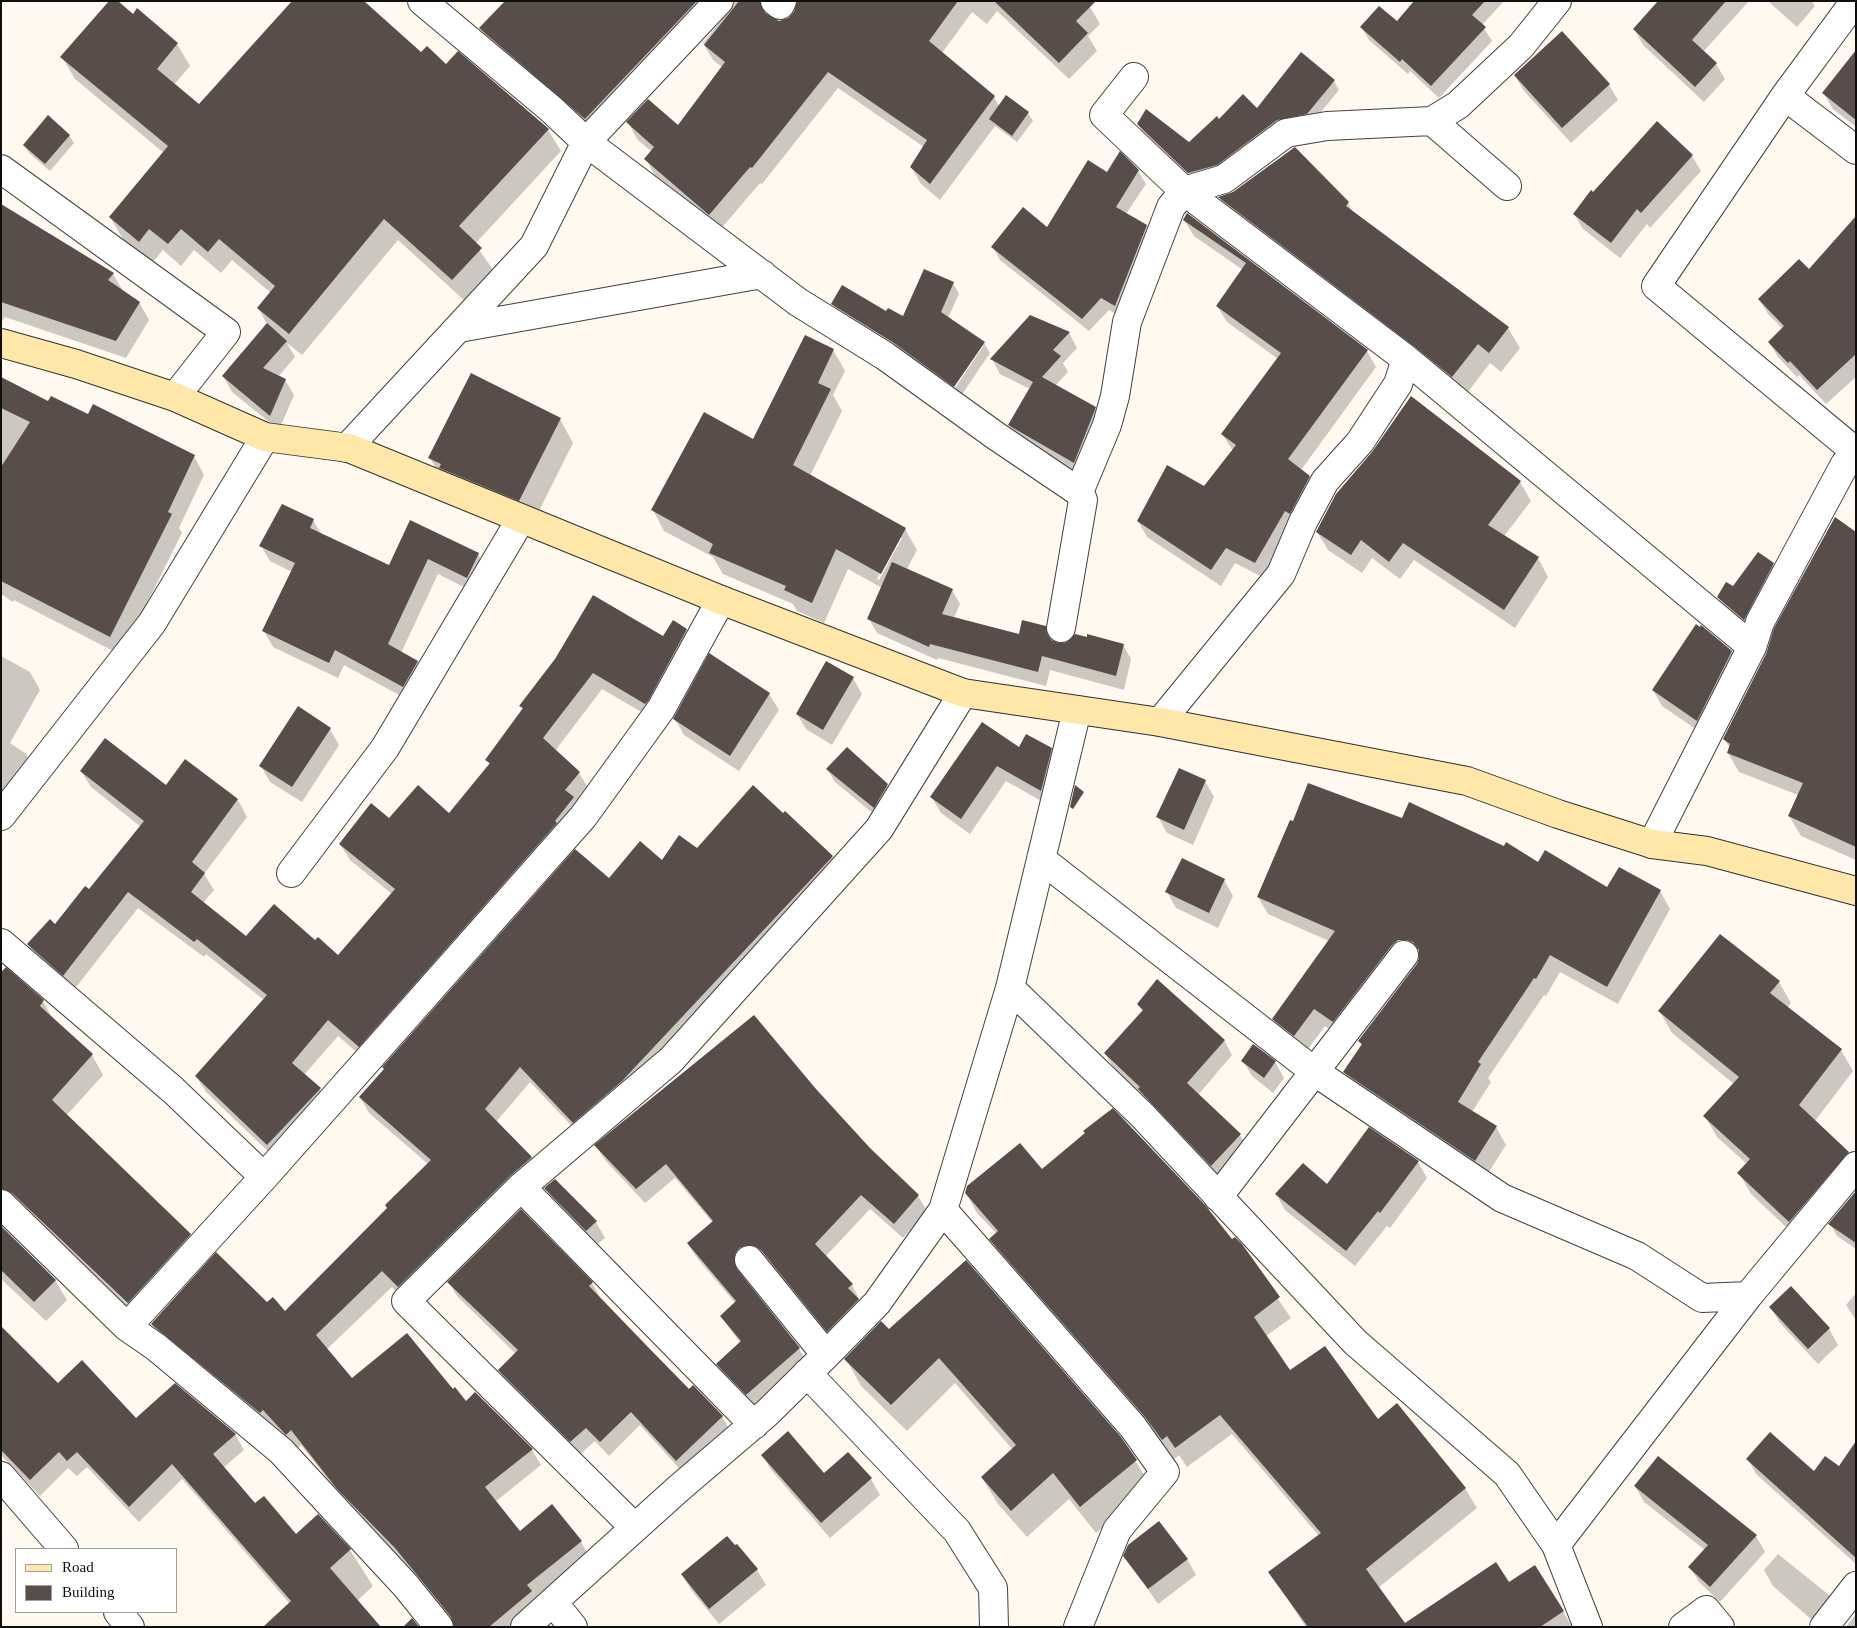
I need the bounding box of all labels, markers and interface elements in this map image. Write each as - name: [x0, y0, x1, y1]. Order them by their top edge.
- legend: [15, 1548, 178, 1613]
- text: Road: [62, 1559, 94, 1575]
- text: Building: [62, 1584, 115, 1600]

